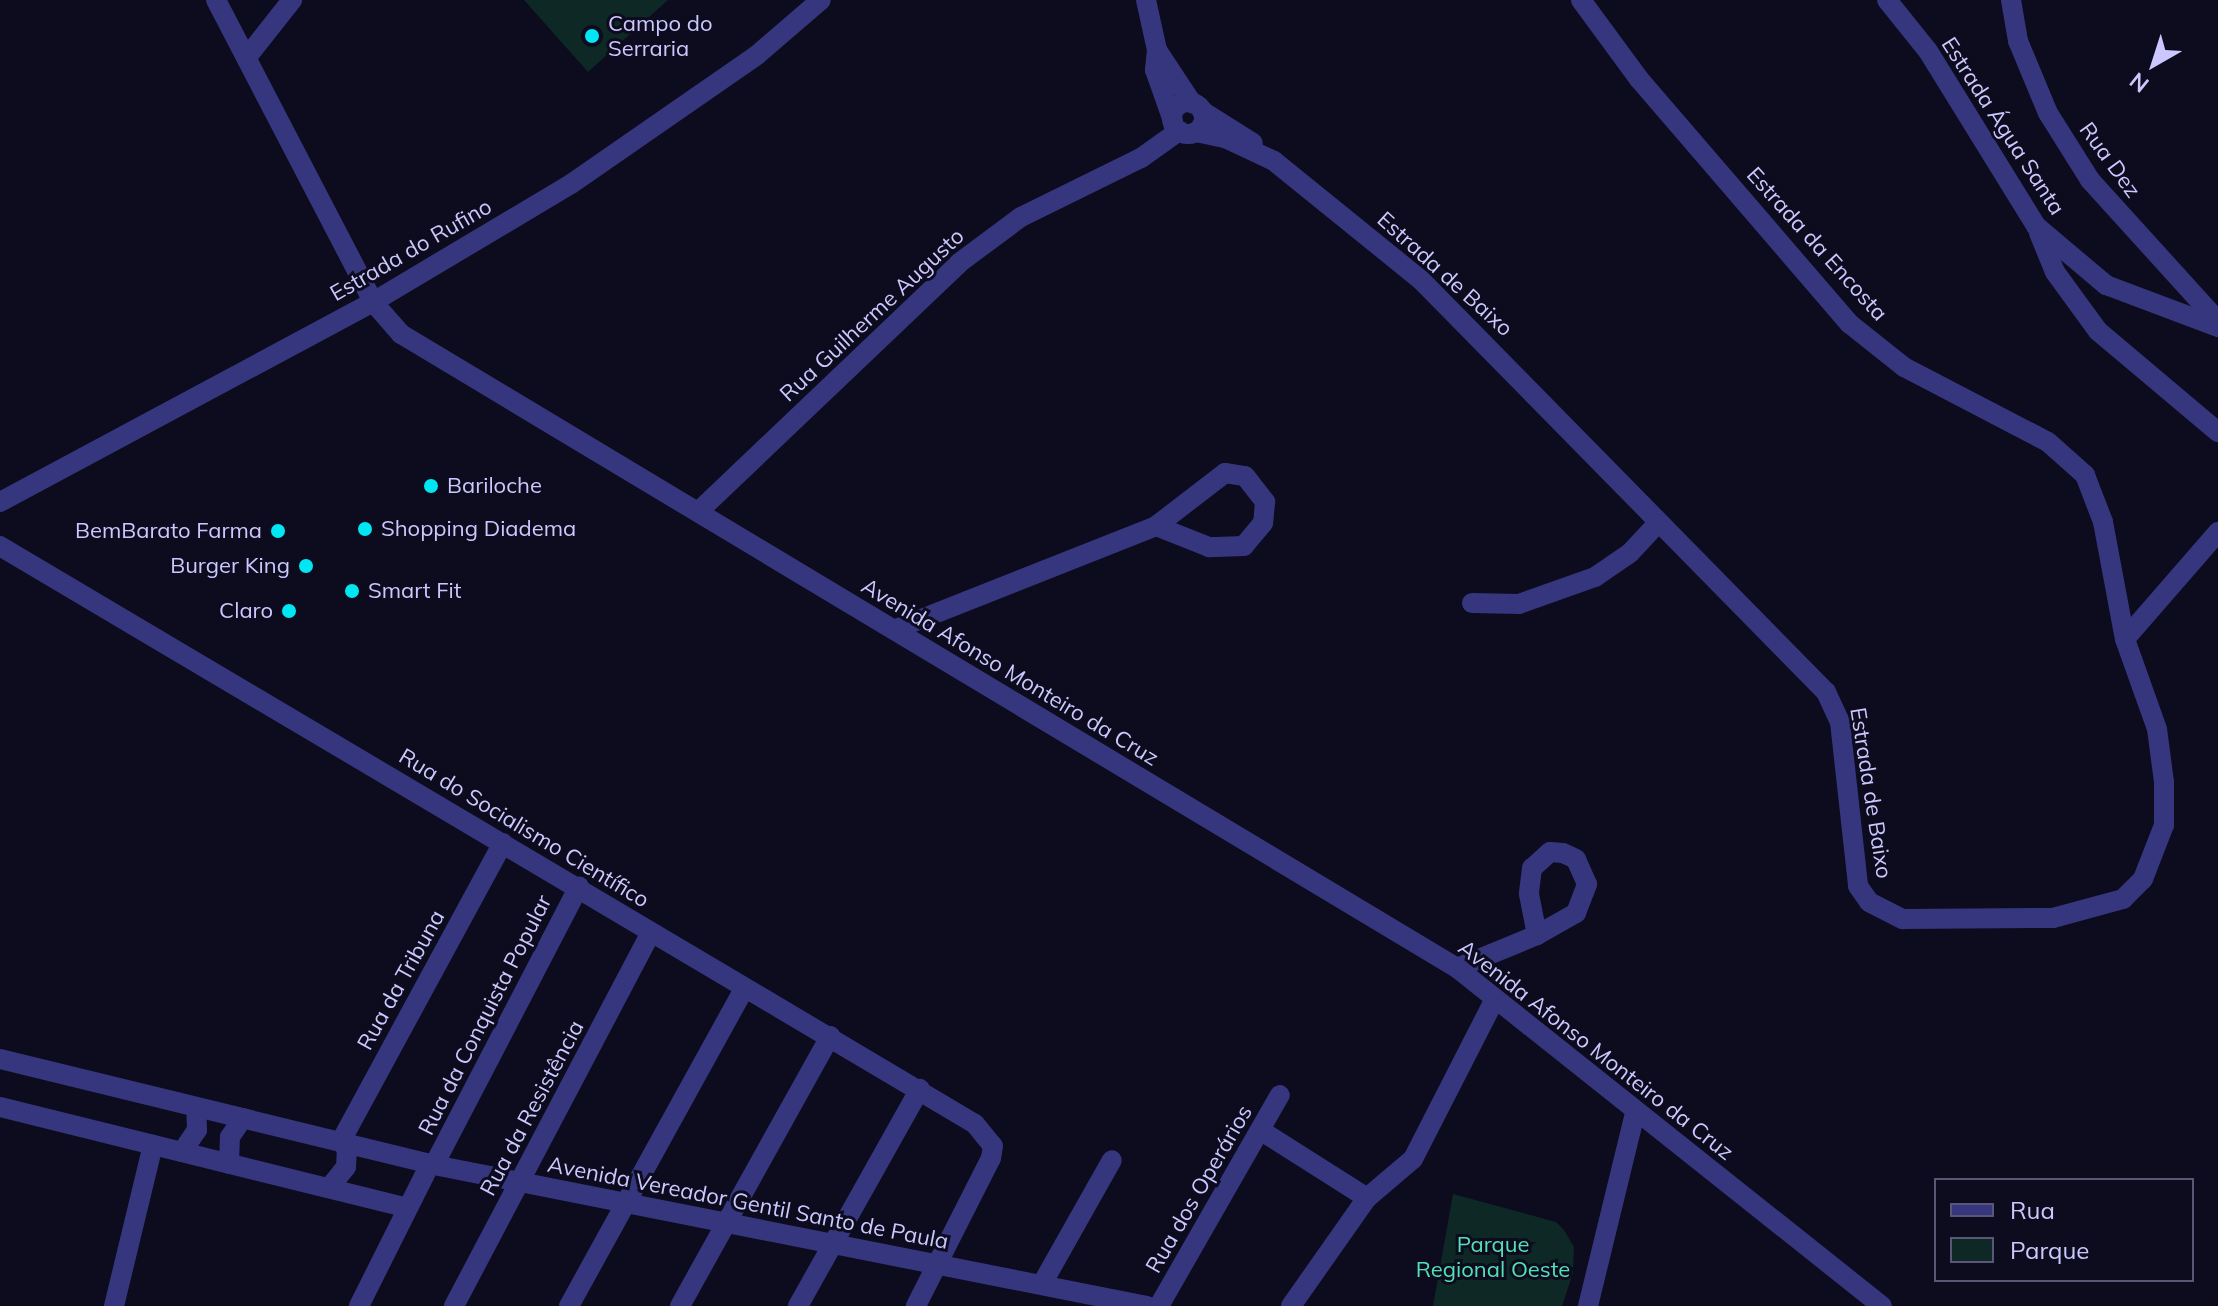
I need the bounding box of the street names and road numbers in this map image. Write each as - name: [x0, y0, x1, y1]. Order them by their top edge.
- street label: Estrada Água Santa: [1936, 32, 2070, 220]
- street label: Rua Dez: [2074, 117, 2146, 203]
- street label: Estrada da Encosta: [1741, 162, 1893, 326]
- street label: Estrada do Rufino: [326, 193, 496, 307]
- street label: Estrada de Baixo: [1372, 206, 1518, 342]
- street label: Rua Guilherme Augusto: [775, 223, 969, 407]
- street label: Avenida Afonso Monteiro da Cruz: [857, 573, 1163, 771]
- street label: Estrada de Baixo: [1844, 706, 1898, 880]
- street label: Rua do Socialismo Científico: [394, 743, 654, 913]
- street label: Rua da Conquista Popular: [413, 890, 557, 1140]
- street label: Rua da Tribuna: [352, 905, 450, 1055]
- street label: Avenida Afonso Monteiro da Cruz: [1453, 934, 1739, 1166]
- street label: Rua da Resistência: [475, 1016, 589, 1200]
- street label: Rua dos Operários: [1140, 1100, 1258, 1278]
- street label: Avenida Vereador Gentil Santo de Paula: [545, 1151, 951, 1255]

